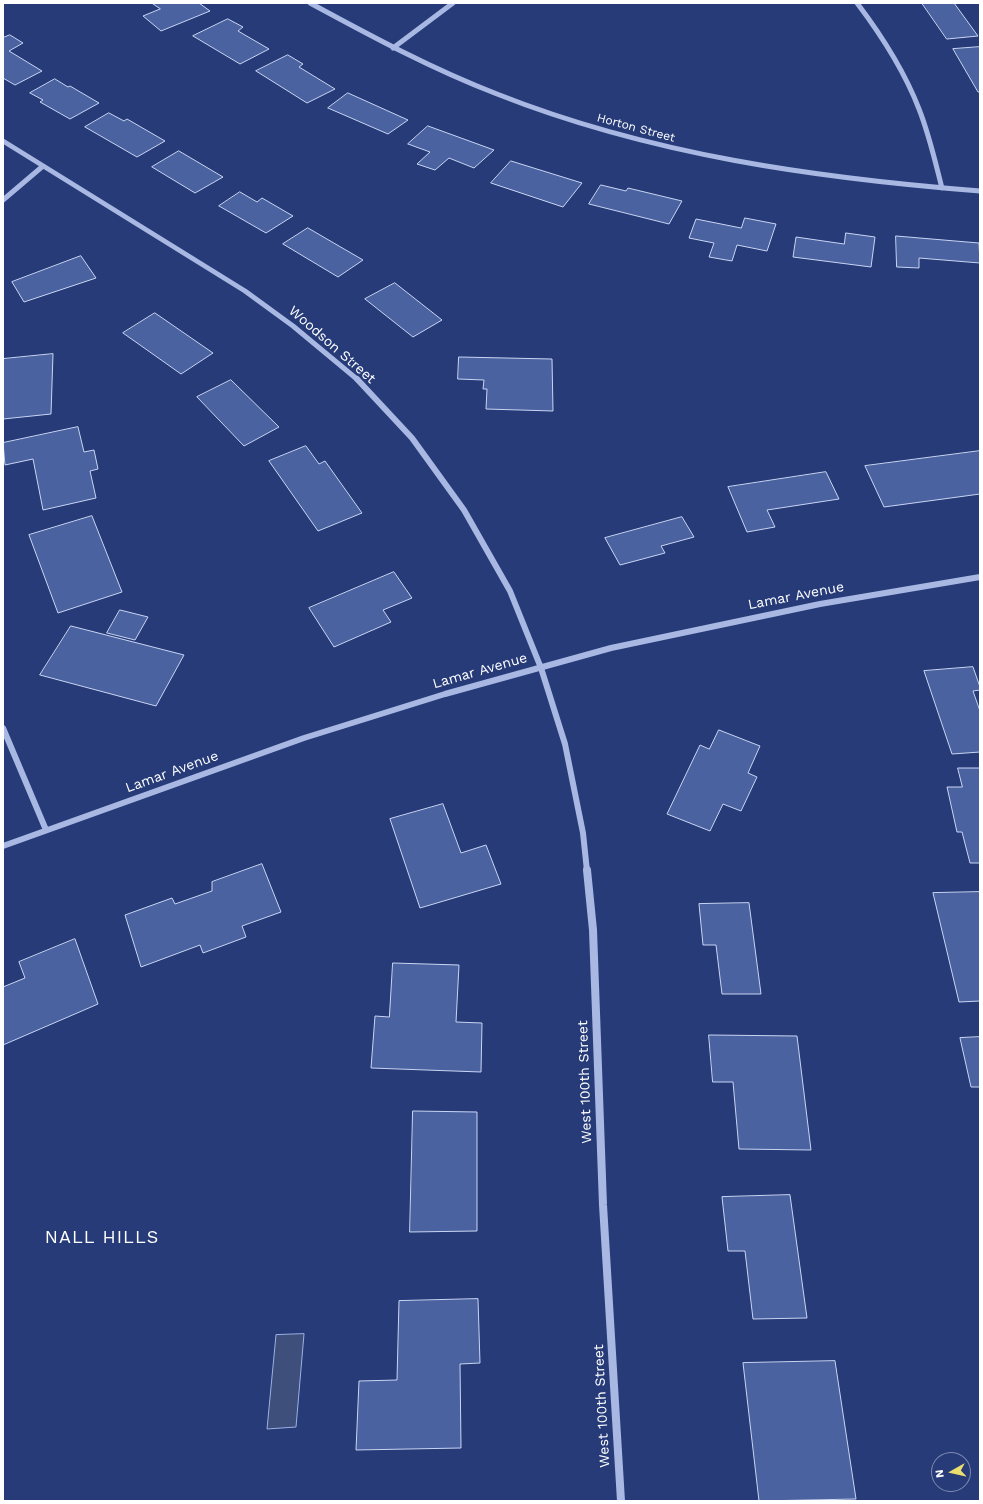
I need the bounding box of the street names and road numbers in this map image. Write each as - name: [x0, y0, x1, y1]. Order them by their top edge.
- street label: Horton Street: [595, 111, 677, 145]
- street label: Woodson Street: [285, 303, 379, 387]
- street label: Lamar Avenue: [747, 578, 845, 614]
- street label: Lamar Avenue: [431, 649, 529, 693]
- street label: Lamar Avenue: [123, 747, 221, 797]
- street label: West 100th Street: [574, 1020, 596, 1144]
- street label: West 100th Street: [590, 1344, 614, 1468]

